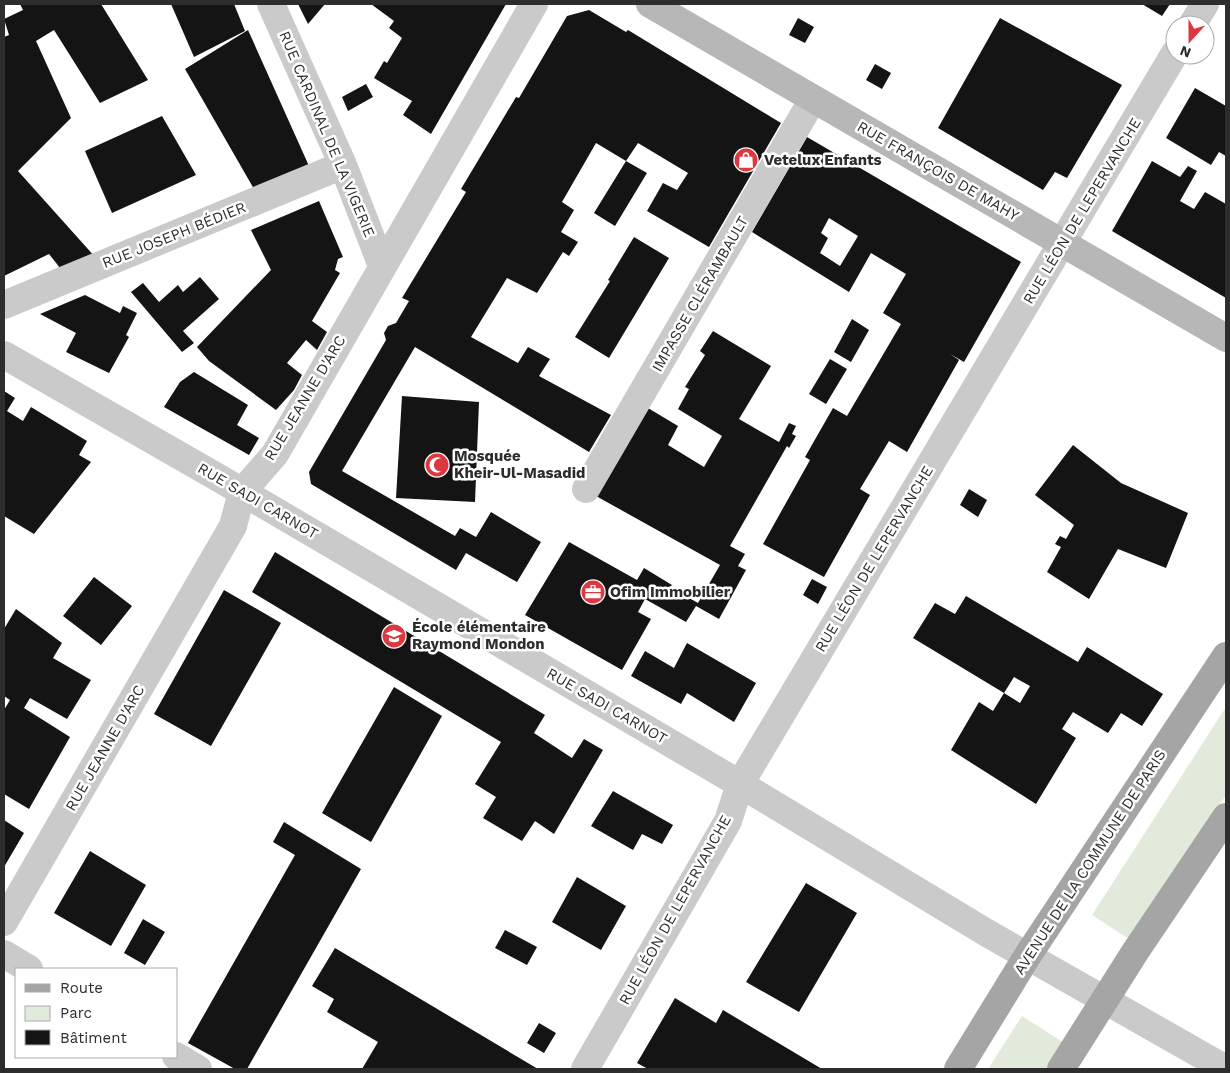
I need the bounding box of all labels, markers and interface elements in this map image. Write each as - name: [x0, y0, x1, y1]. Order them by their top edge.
- north arrow: [1165, 15, 1215, 65]
- street label: RUE CARDINAL DE LA VIGERIE: [275, 28, 379, 240]
- text: N: [1178, 43, 1193, 61]
- street label: RUE LÉON DE LEPERVANCHE: [1019, 115, 1145, 307]
- street label: RUE FRANÇOIS DE MAHY: [854, 117, 1022, 225]
- shop icon: Vetelux Enfants: [733, 147, 759, 173]
- place label: Vetelux Enfants: [764, 151, 882, 169]
- street label: RUE JOSEPH BÉDIER: [100, 198, 248, 272]
- street label: IMPASSE CLÉRAMBAULT: [648, 213, 752, 375]
- street label: RUE JEANNE D'ARC: [261, 332, 349, 464]
- place label: Mosquée Kheir-Ul-Masadid: [454, 447, 585, 482]
- mosque icon: Mosquée Kheir-Ul-Masadid: [424, 452, 450, 478]
- street label: RUE SADI CARNOT: [195, 459, 321, 543]
- street label: RUE LÉON DE LEPERVANCHE: [811, 463, 937, 655]
- office icon: Ofim Immobilier: [580, 579, 606, 605]
- place label: Ofim Immobilier: [610, 583, 731, 601]
- place label: École élémentaire Raymond Mondon: [412, 618, 546, 653]
- school or university icon: École élémentaire Raymond Mondon: [381, 623, 407, 649]
- street label: RUE SADI CARNOT: [544, 664, 670, 748]
- street label: RUE JEANNE D'ARC: [62, 682, 148, 814]
- street label: AVENUE DE LA COMMUNE DE PARIS: [1010, 746, 1170, 978]
- street label: RUE LÉON DE LEPERVANCHE: [615, 812, 735, 1008]
- legend: [15, 968, 178, 1058]
- text: Route: [60, 979, 103, 997]
- text: Parc: [60, 1004, 92, 1022]
- text: Bâtiment: [60, 1029, 127, 1047]

